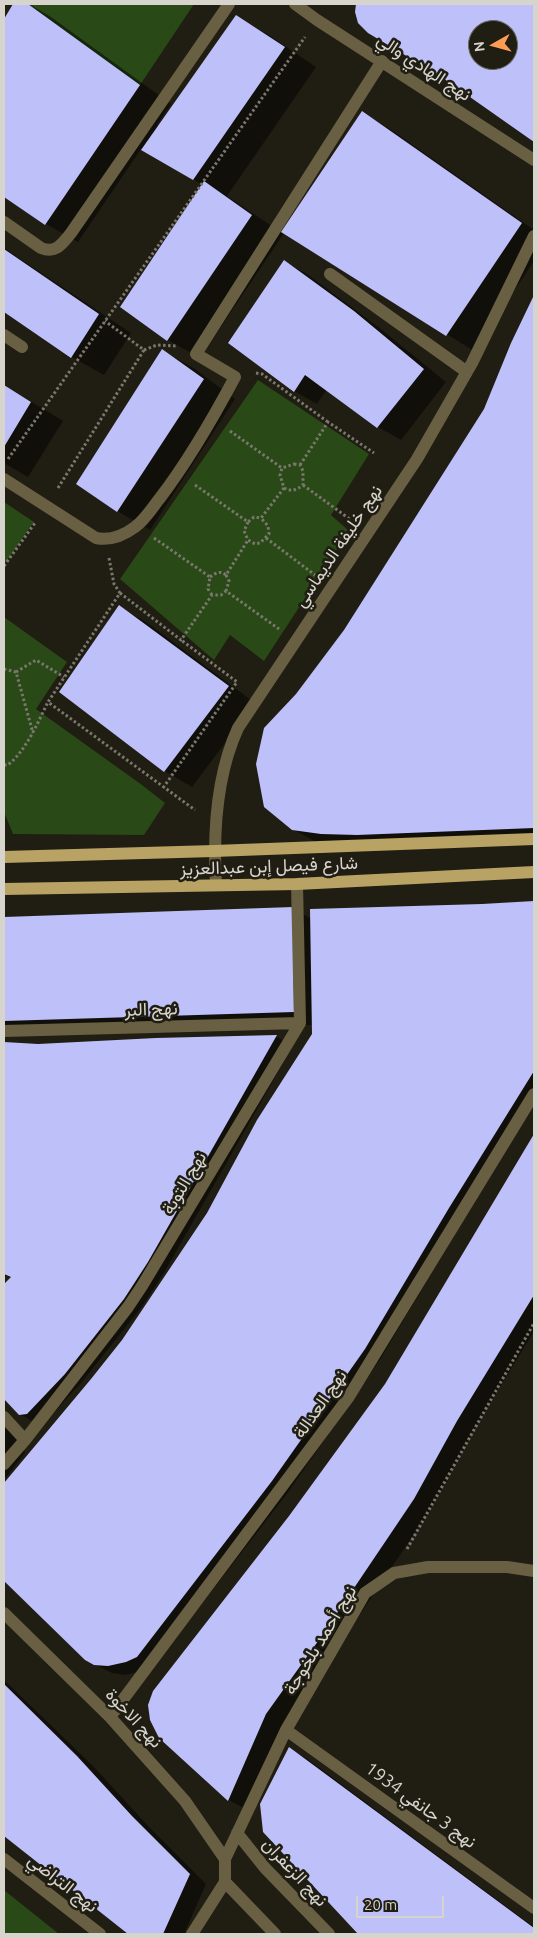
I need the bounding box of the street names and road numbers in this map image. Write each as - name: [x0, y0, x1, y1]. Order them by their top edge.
- street label: نهج الهادي والي: [373, 29, 475, 105]
- street label: نهج خليفة الديماسي: [289, 481, 387, 611]
- street label: شارع فيصل إبن عبدالعزيز: [180, 852, 358, 880]
- street label: نهج البر: [124, 997, 178, 1021]
- street label: نهج التوبة: [157, 1148, 211, 1218]
- street label: نهج العدالة: [289, 1366, 351, 1442]
- street label: نهج أحمد بلخوجة: [279, 1581, 361, 1699]
- street label: نهج الاخوة: [101, 1684, 167, 1752]
- street label: نهج 3 جانفي 1934: [361, 1757, 481, 1853]
- street label: نهج الزعفران: [258, 1833, 332, 1911]
- street label: نهج التراضي: [24, 1849, 102, 1917]

